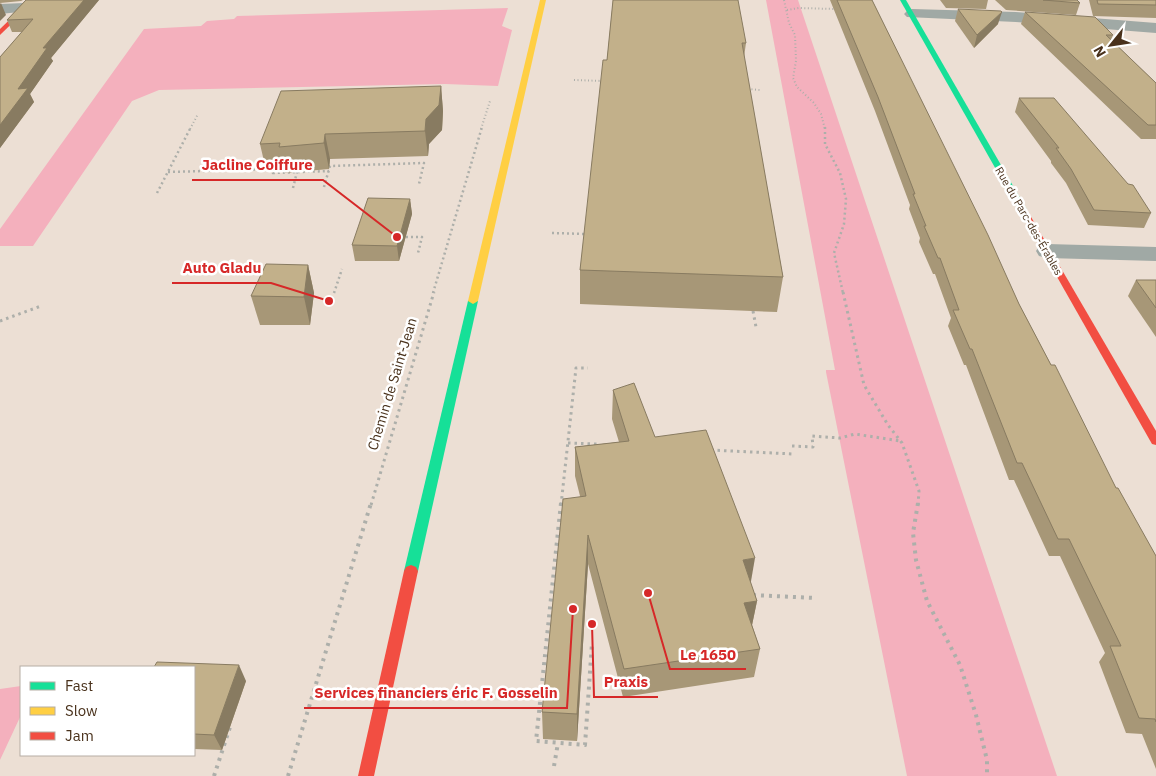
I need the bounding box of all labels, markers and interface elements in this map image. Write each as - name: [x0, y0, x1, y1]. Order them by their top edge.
- north arrow: [1086, 20, 1136, 70]
- text: N: [1089, 43, 1110, 60]
- callout: Jacline Coiffure: [192, 150, 323, 180]
- text: Jacline Coiffure: [201, 155, 313, 174]
- street label: Rue du Parc-des-Érables: [992, 164, 1066, 278]
- callout: Auto Gladu: [172, 253, 271, 283]
- text: Auto Gladu: [183, 258, 261, 277]
- street label: Chemin de Saint-Jean: [363, 316, 421, 452]
- callout: Le 1650: [670, 639, 746, 669]
- text: Le 1650: [680, 645, 736, 664]
- legend: [20, 666, 195, 756]
- callout: Praxis: [594, 667, 658, 697]
- text: Praxis: [604, 672, 649, 691]
- text: Fast: [65, 676, 93, 695]
- callout: Services financiers éric F. Gosselin: [304, 678, 567, 708]
- text: Services financiers éric F. Gosselin: [314, 683, 558, 702]
- text: Slow: [65, 701, 98, 720]
- text: Jam: [65, 726, 94, 745]

